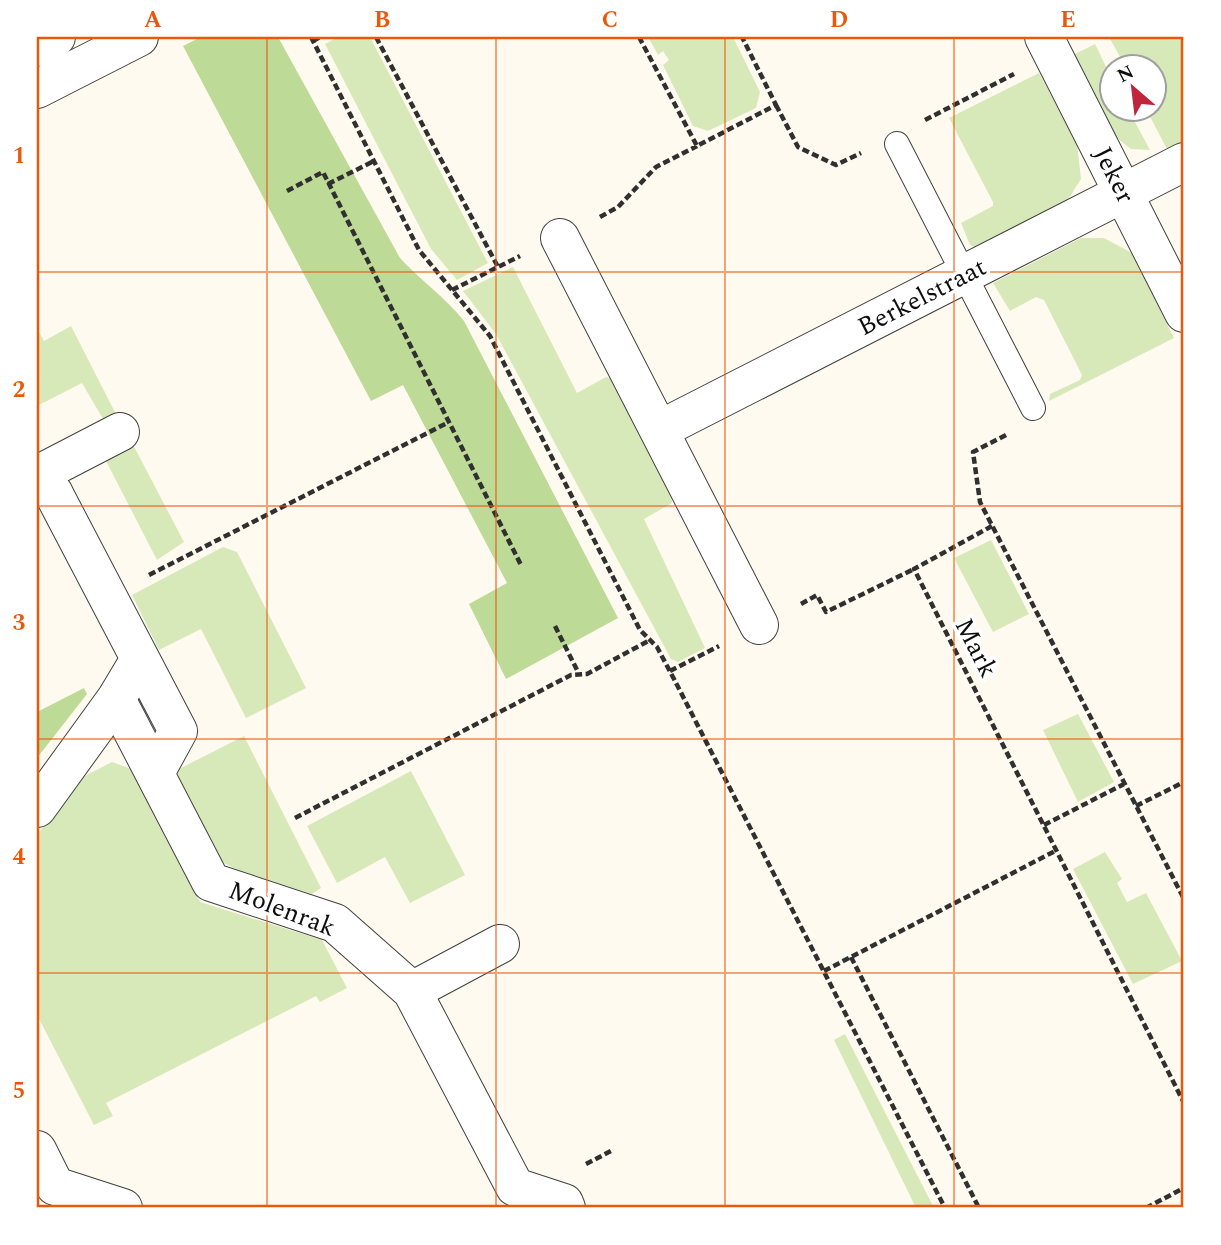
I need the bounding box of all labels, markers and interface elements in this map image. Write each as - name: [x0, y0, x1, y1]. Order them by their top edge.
- text: A: [144, 3, 162, 38]
- text: B: [374, 3, 390, 38]
- text: C: [602, 3, 618, 38]
- text: D: [830, 3, 848, 38]
- text: E: [1060, 3, 1076, 38]
- north arrow: [1098, 52, 1168, 122]
- text: N: [1112, 58, 1139, 91]
- text: 1: [13, 139, 25, 174]
- street label: Jeker: [1083, 140, 1145, 210]
- street label: Berkelstraat: [850, 247, 994, 347]
- text: 2: [13, 373, 26, 408]
- text: 3: [13, 606, 26, 641]
- street label: Mark: [944, 611, 1008, 685]
- text: 4: [13, 840, 26, 875]
- street label: Molenrak: [223, 870, 341, 948]
- text: 5: [13, 1074, 25, 1109]

